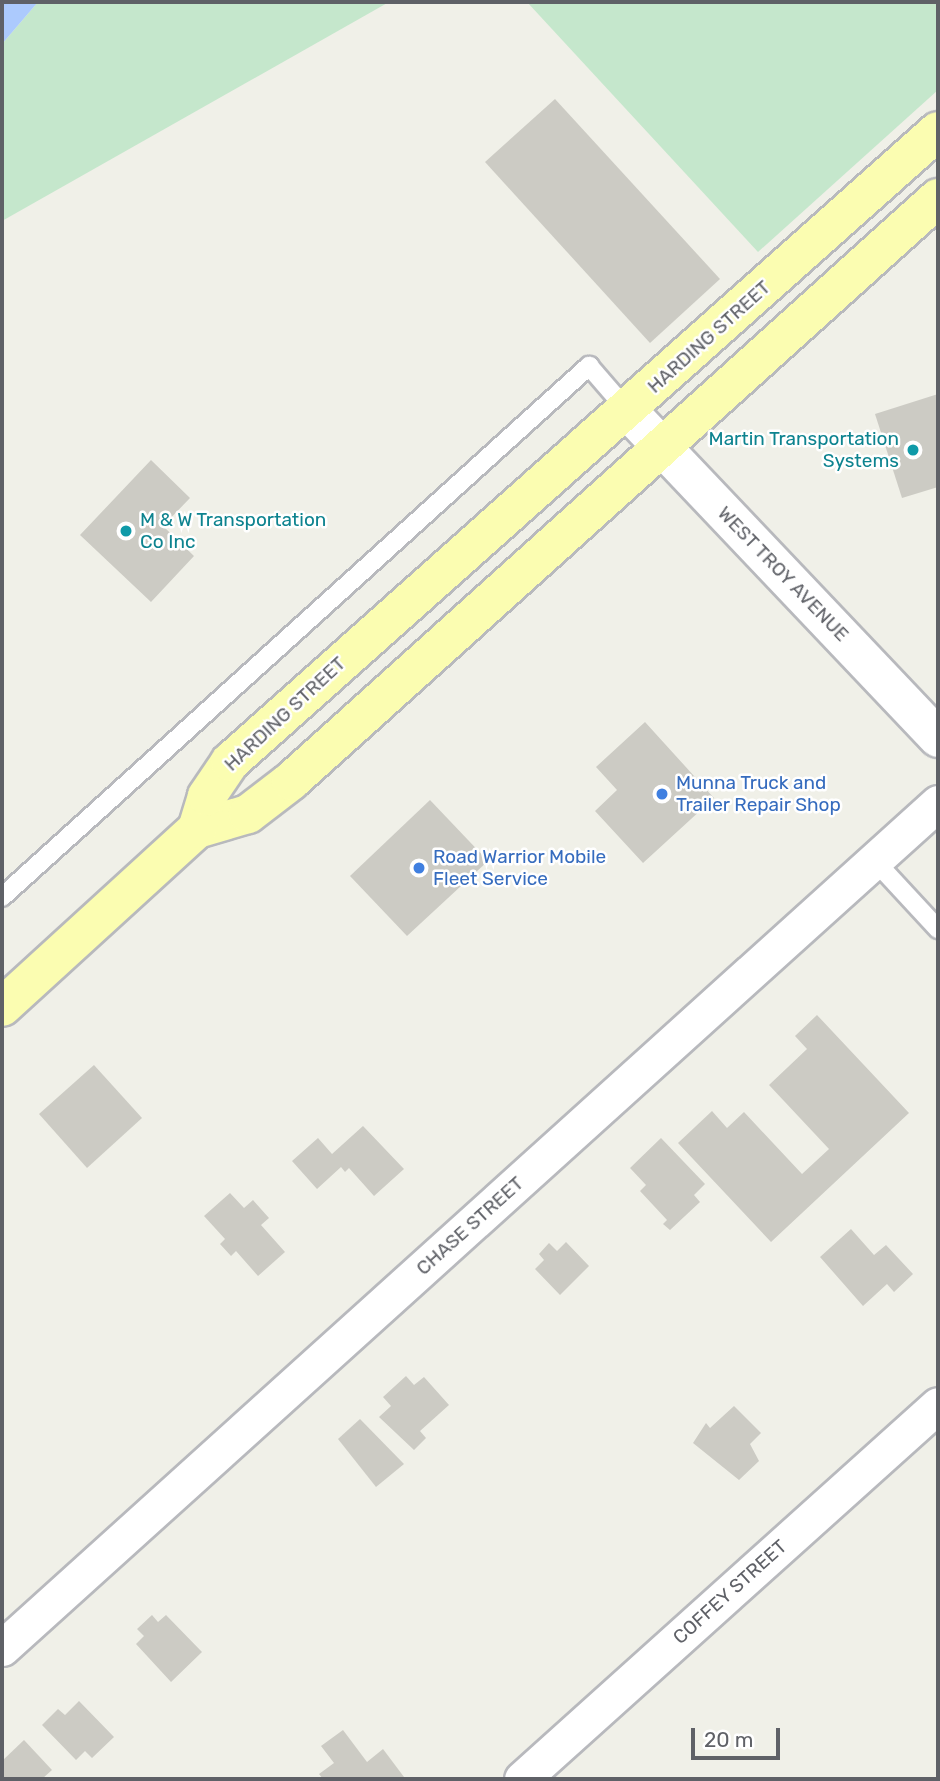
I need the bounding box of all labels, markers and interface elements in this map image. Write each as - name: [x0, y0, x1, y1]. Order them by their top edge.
- street label: HARDING STREET: [643, 276, 775, 398]
- place label: Martin Transportation Systems: [708, 428, 899, 472]
- marker: Martin Transportation Systems: [905, 442, 921, 458]
- street label: WEST TROY AVENUE: [712, 501, 854, 647]
- place label: M & W Transportation Co Inc: [140, 509, 327, 553]
- marker: M & W Transportation Co Inc: [118, 523, 134, 539]
- street label: HARDING STREET: [220, 652, 350, 776]
- place label: Munna Truck and Trailer Repair Shop: [676, 772, 842, 816]
- marker: Munna Truck and Trailer Repair Shop: [654, 786, 670, 802]
- place label: Road Warrior Mobile Fleet Service: [433, 846, 607, 890]
- marker: Road Warrior Mobile Fleet Service: [411, 860, 427, 876]
- street label: CHASE STREET: [412, 1172, 528, 1280]
- street label: COFFEY STREET: [668, 1535, 792, 1649]
- scale bar: [695, 1714, 784, 1758]
- text: 20 m: [704, 1727, 753, 1752]

